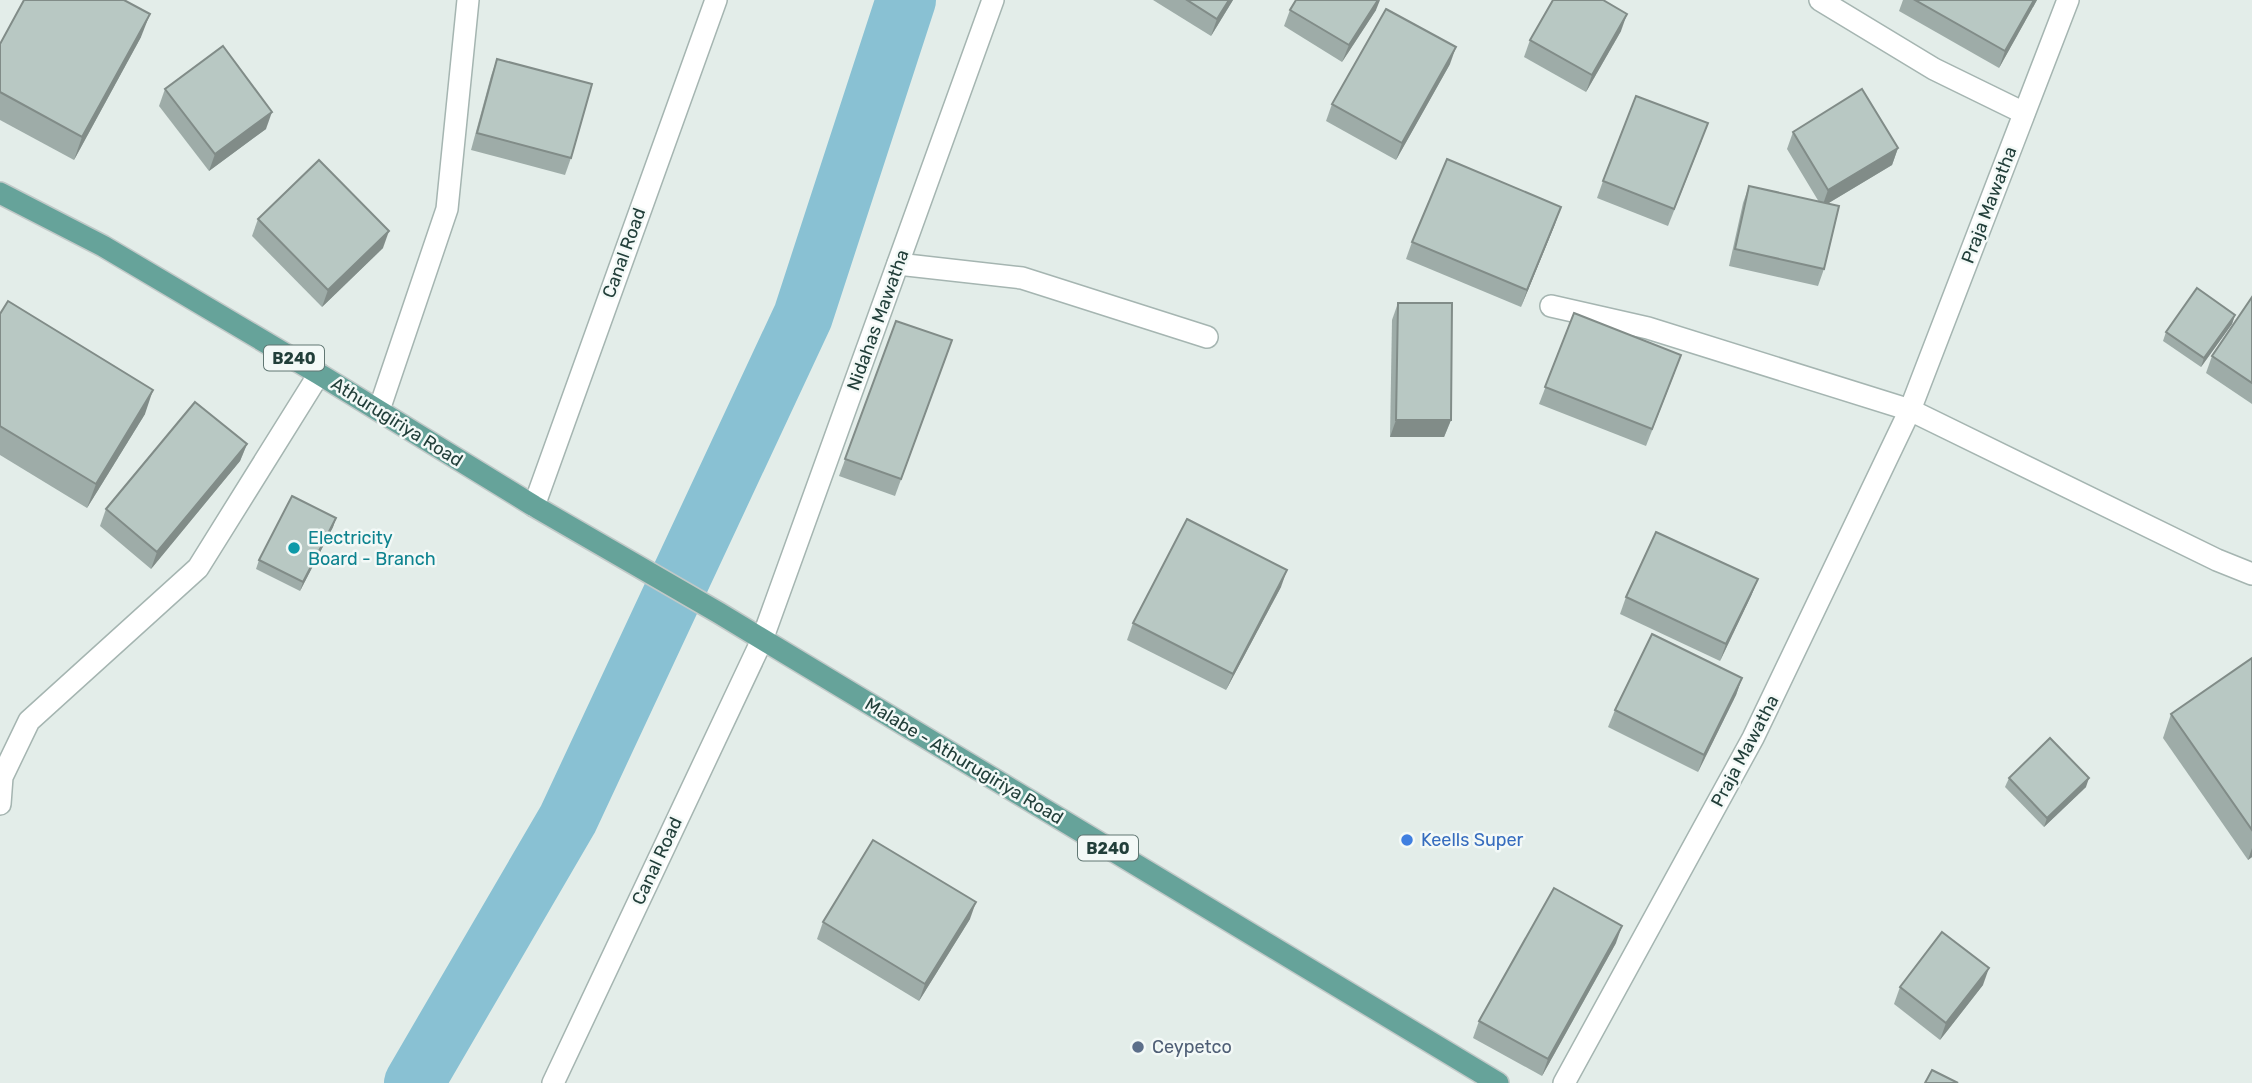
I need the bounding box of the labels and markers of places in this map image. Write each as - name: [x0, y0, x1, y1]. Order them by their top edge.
- place label: Electricity Board - Branch: [308, 527, 436, 570]
- marker: Electricity Board - Branch: [286, 540, 302, 556]
- place label: Keells Super: [1421, 829, 1524, 851]
- marker: Keells Super: [1399, 832, 1415, 848]
- place label: Ceypetco: [1152, 1036, 1232, 1058]
- marker: Ceypetco: [1130, 1039, 1146, 1055]

